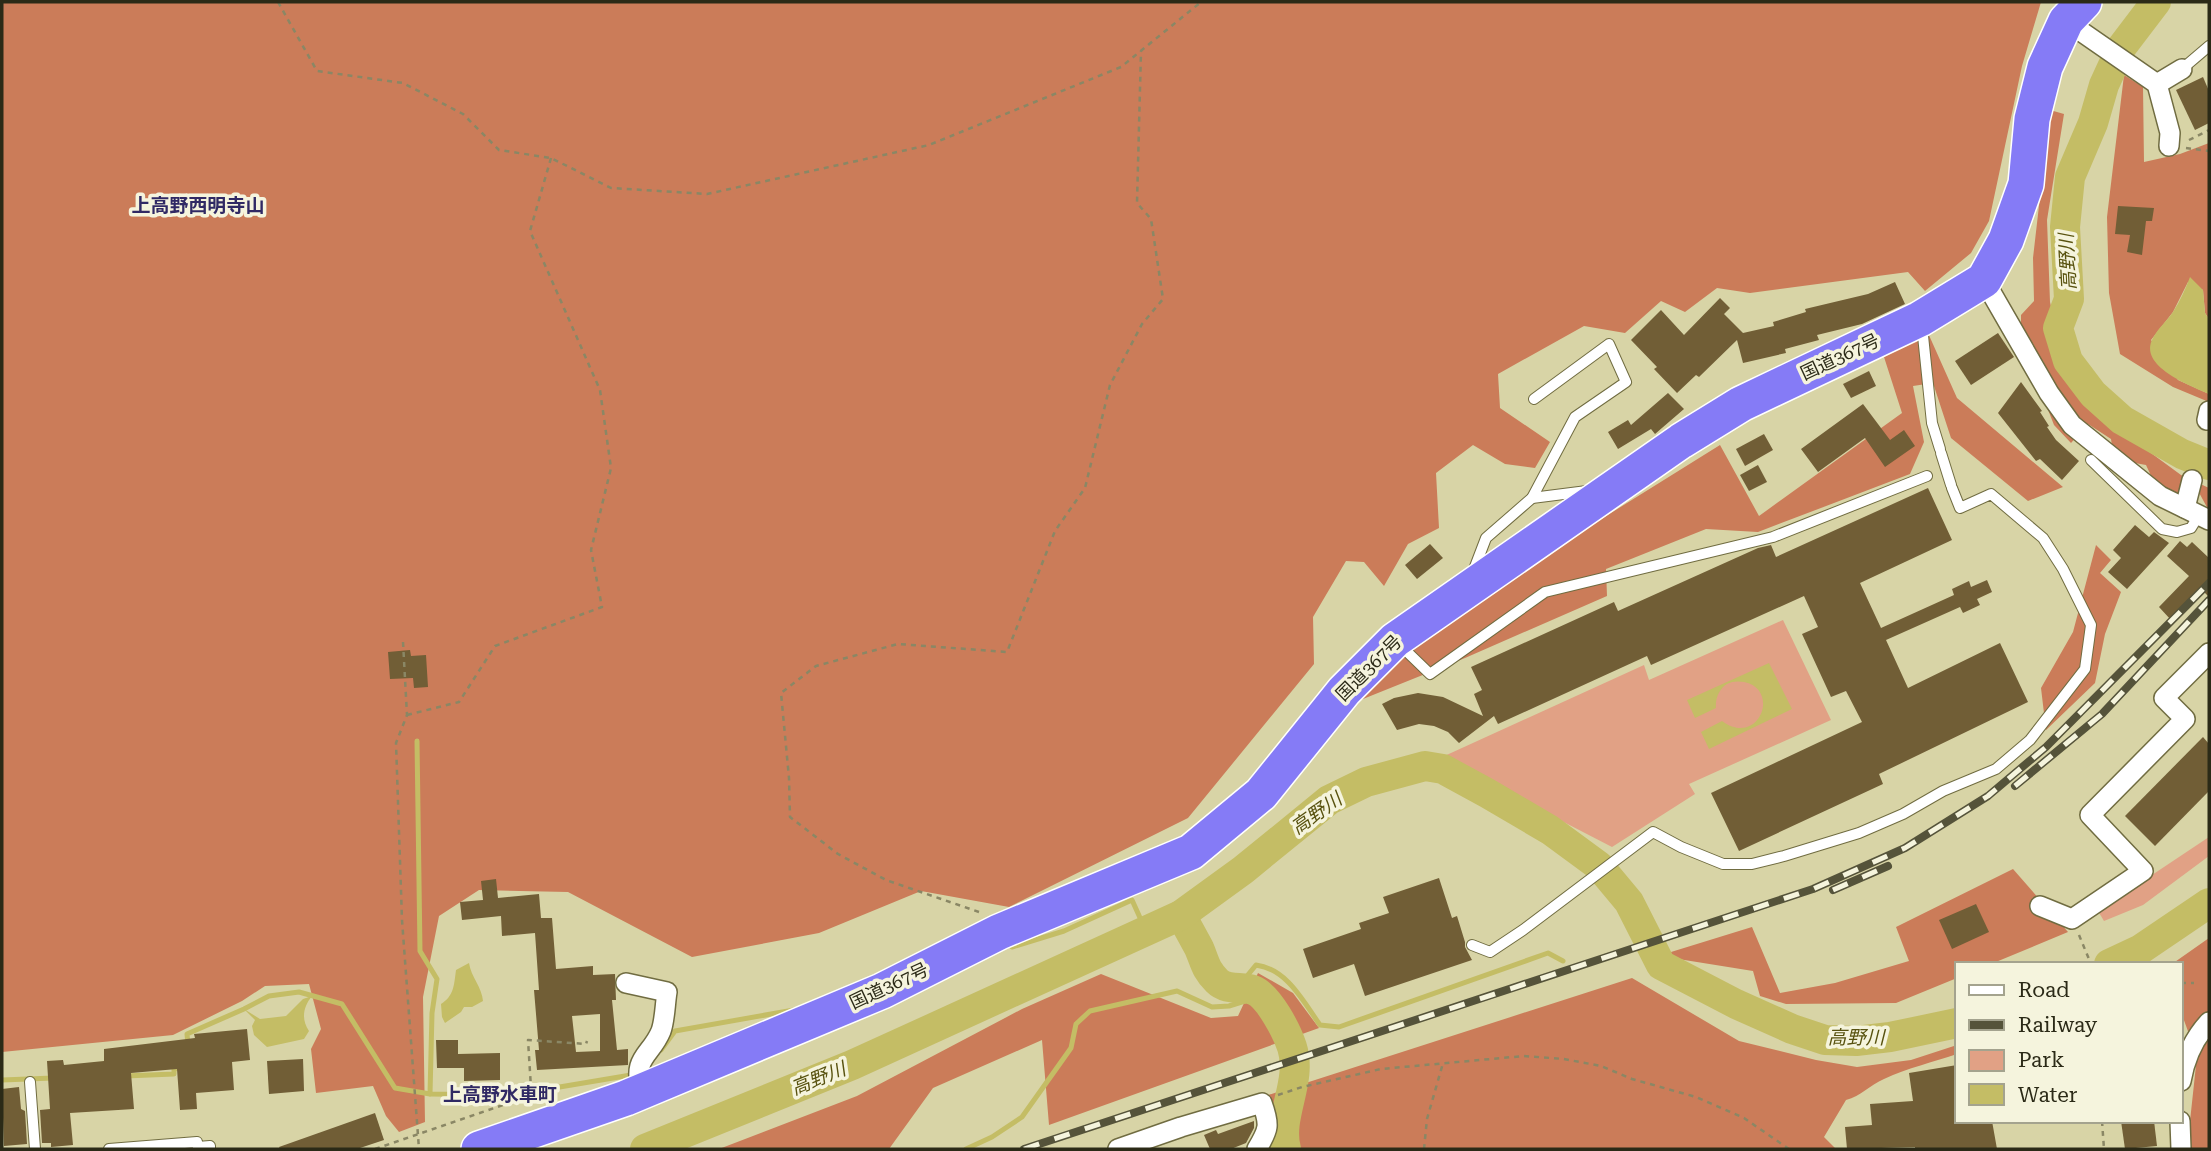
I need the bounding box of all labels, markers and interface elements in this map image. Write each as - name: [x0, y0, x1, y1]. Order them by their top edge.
- district label: 上高野西明寺山: [131, 194, 265, 217]
- water label: 高野川: [2054, 231, 2080, 291]
- street label: 国道367号: [1797, 329, 1882, 384]
- street label: 国道367号: [1331, 630, 1406, 705]
- water label: 高野川: [1286, 786, 1348, 839]
- street label: 国道367号: [846, 958, 931, 1013]
- legend: [1955, 962, 2183, 1123]
- text: Road: [2018, 978, 2070, 1002]
- text: Railway: [2018, 1013, 2098, 1037]
- water label: 高野川: [1827, 1026, 1886, 1049]
- text: Park: [2018, 1048, 2064, 1072]
- water label: 高野川: [787, 1056, 851, 1100]
- district label: 上高野水車町: [443, 1083, 557, 1106]
- text: Water: [2018, 1083, 2078, 1107]

